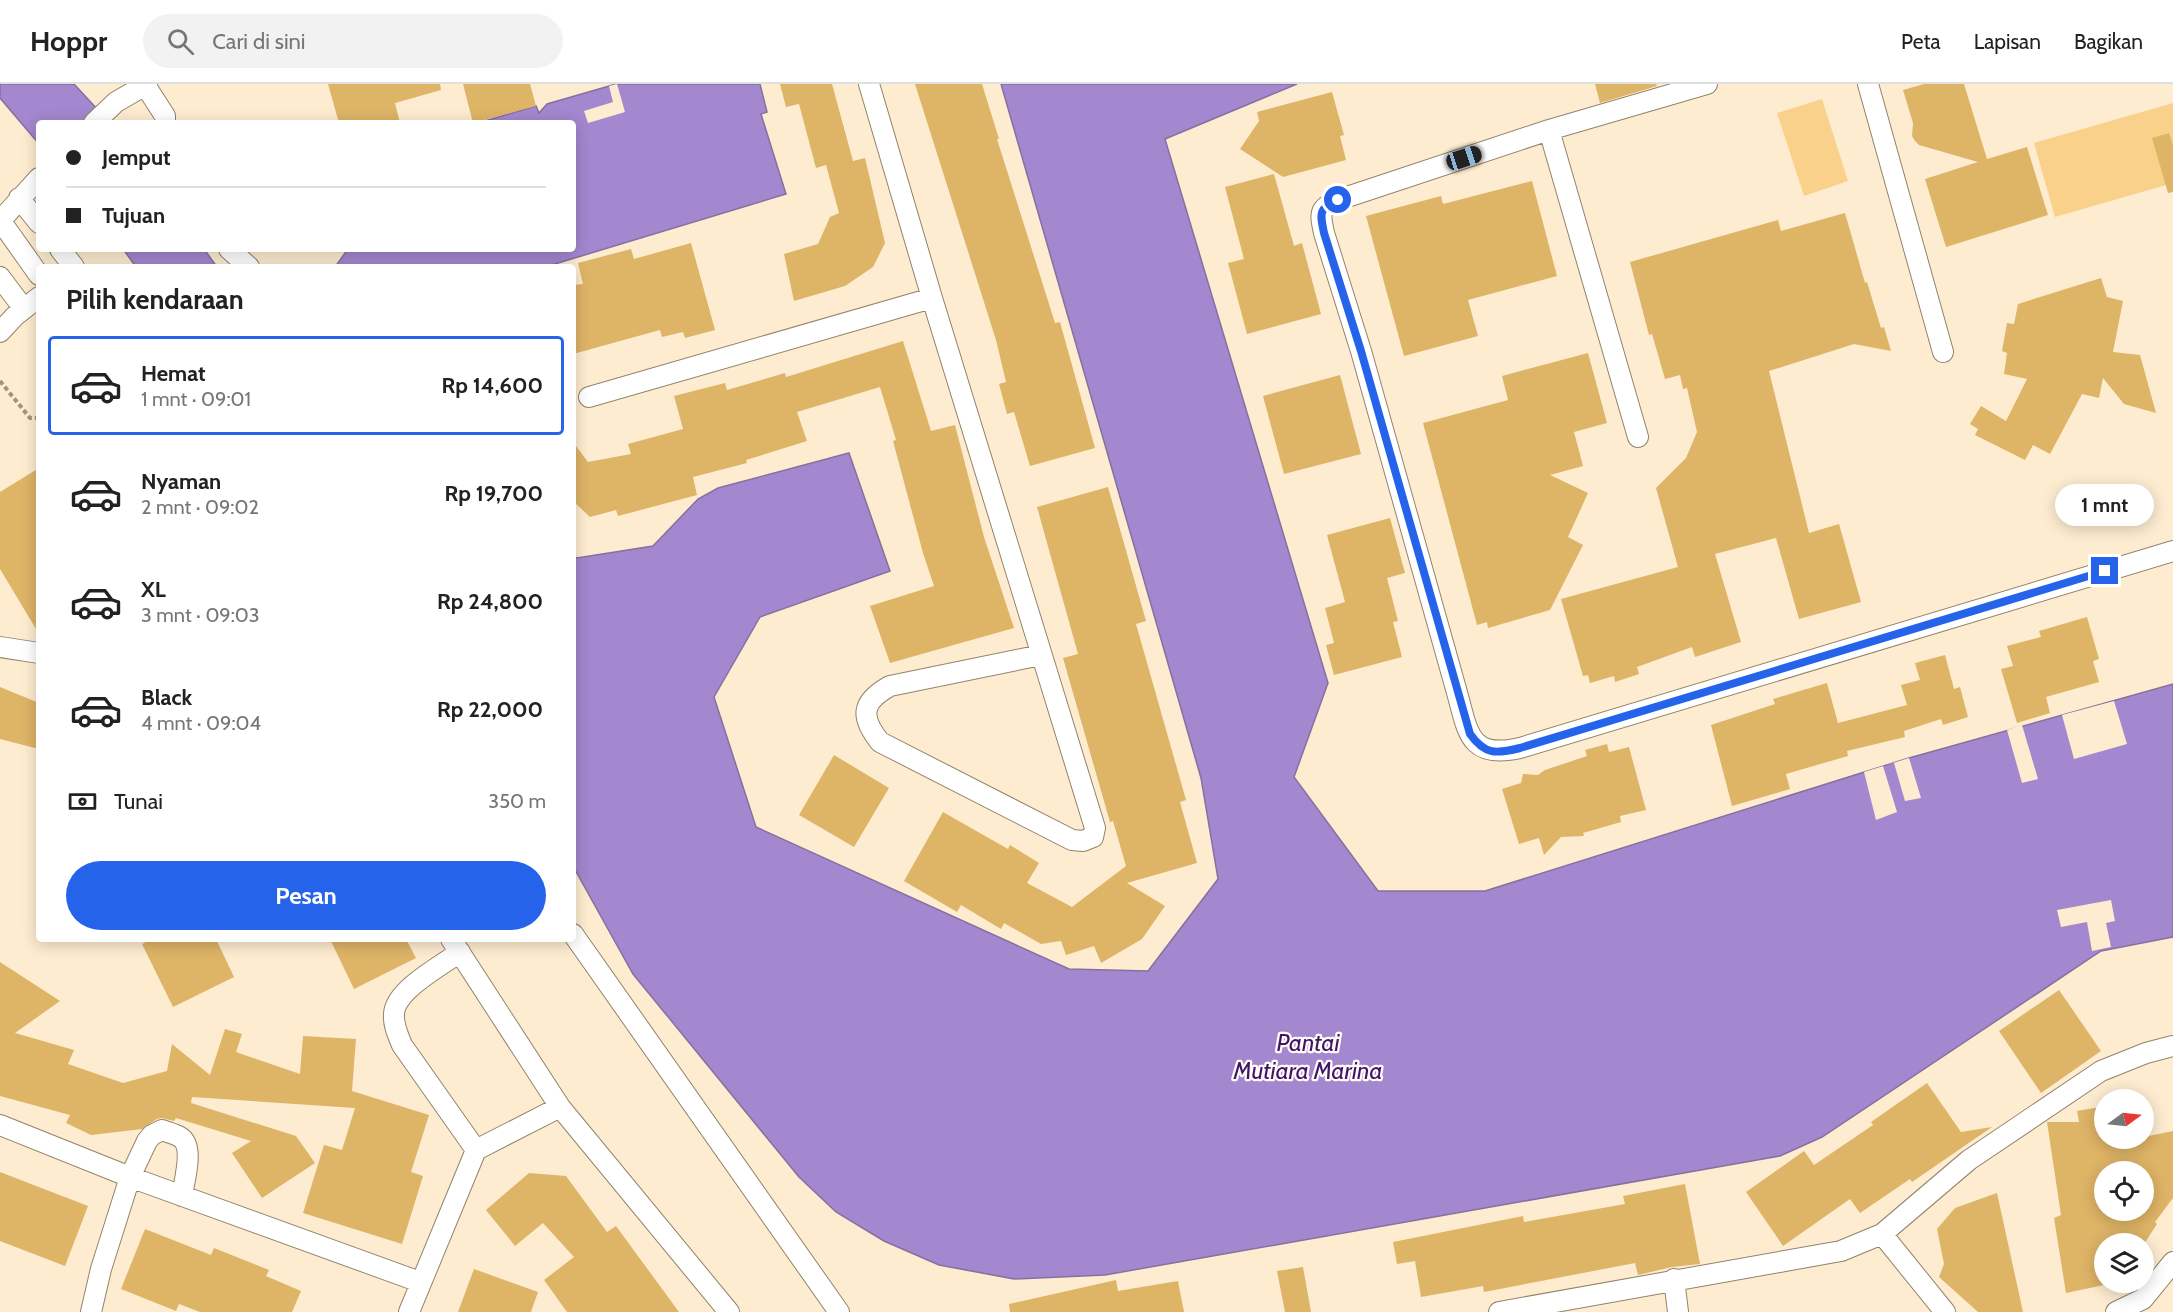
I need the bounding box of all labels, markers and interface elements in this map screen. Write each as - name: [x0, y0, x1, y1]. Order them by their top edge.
- search box: [143, 14, 563, 68]
- text: Hoppr: [30, 24, 107, 58]
- icon: search: [164, 25, 197, 58]
- text: Cari di sini: [212, 28, 306, 55]
- text: Peta: [1901, 29, 1941, 54]
- text: Lapisan: [1974, 29, 2041, 54]
- text: Bagikan: [2074, 29, 2143, 54]
- text: Jemput: [102, 144, 171, 171]
- car: [1444, 144, 1484, 172]
- route start: [1324, 186, 1351, 213]
- text: Tujuan: [102, 202, 165, 229]
- text: Pilih kendaraan: [66, 283, 244, 316]
- icon: car: [69, 359, 123, 413]
- text: Hemat: [141, 360, 206, 387]
- text: Rp 14,600: [442, 372, 543, 399]
- text: 1 mnt · 09:01: [141, 387, 251, 411]
- icon: car: [69, 467, 123, 521]
- text: Nyaman: [141, 468, 221, 495]
- text: Rp 19,700: [445, 480, 543, 507]
- callout: 1 mnt: [2056, 484, 2154, 526]
- text: 1 mnt: [2081, 493, 2128, 517]
- text: 2 mnt · 09:02: [141, 495, 259, 519]
- route end: [2091, 557, 2118, 584]
- icon: car: [69, 575, 123, 629]
- text: XL: [141, 576, 166, 603]
- text: Rp 24,800: [437, 588, 543, 615]
- text: 3 mnt · 09:03: [141, 603, 260, 627]
- icon: car: [69, 683, 123, 737]
- text: Black: [141, 684, 192, 711]
- text: Rp 22,000: [437, 696, 543, 723]
- text: 4 mnt · 09:04: [141, 711, 261, 735]
- icon: cash: [66, 785, 99, 818]
- text: Tunai: [114, 788, 163, 815]
- text: 350 m: [488, 789, 546, 813]
- button: Pesan: [66, 861, 546, 930]
- water label: Pantai Mutiara Marina: [1233, 1028, 1382, 1085]
- north arrow: [2094, 1089, 2154, 1149]
- map controls: [2094, 1089, 2154, 1293]
- button: locate: [2094, 1161, 2154, 1221]
- button: layers: [2094, 1233, 2154, 1293]

